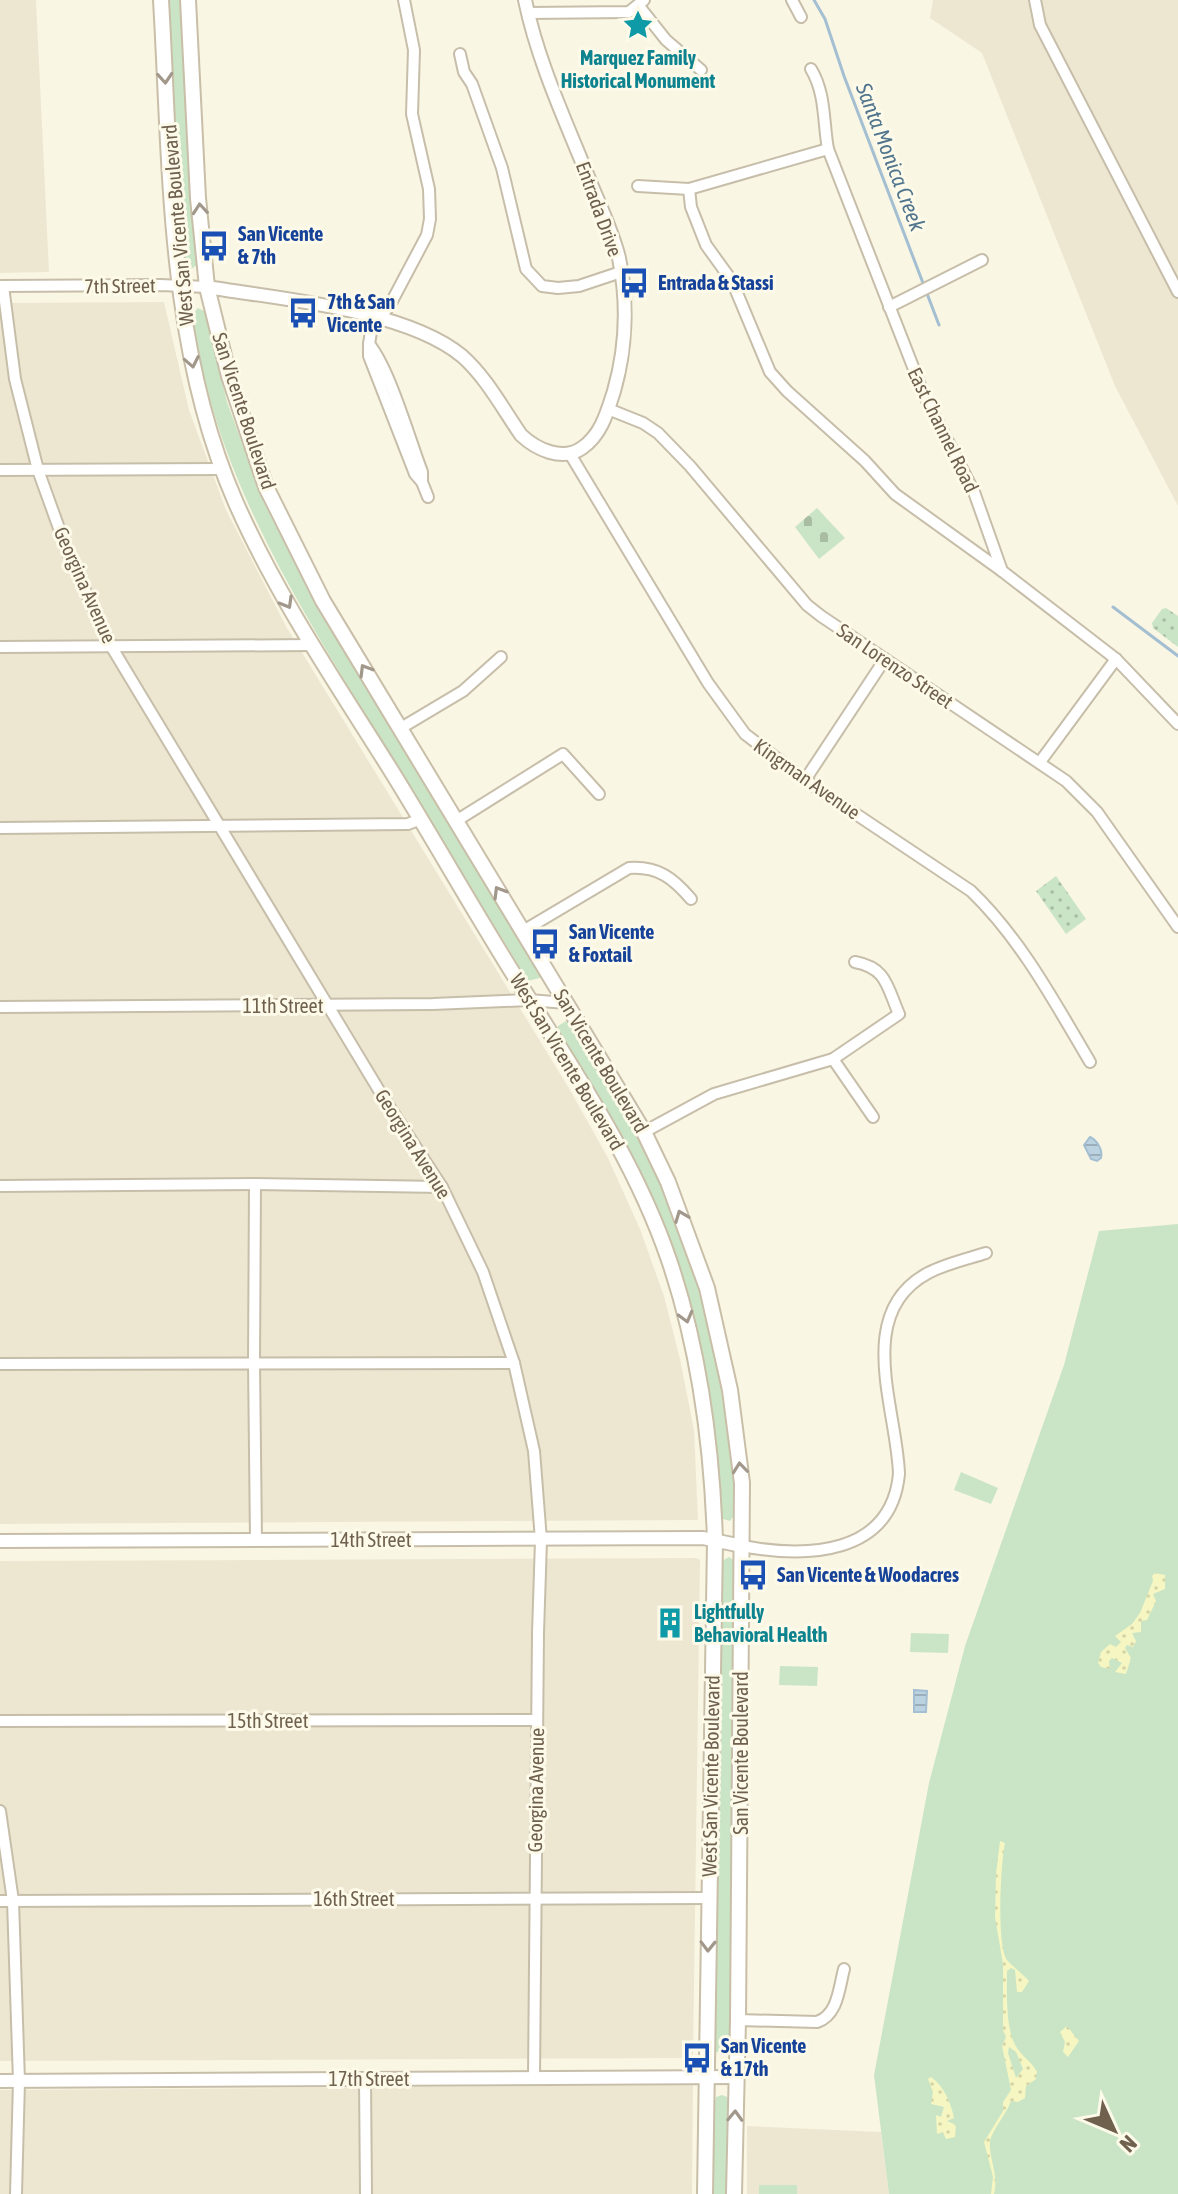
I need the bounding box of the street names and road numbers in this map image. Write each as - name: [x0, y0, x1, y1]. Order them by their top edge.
- street label: West San Vicente Boulevard: [157, 123, 198, 327]
- street label: Entrada Drive: [572, 158, 627, 259]
- street label: 7th Street: [84, 273, 156, 298]
- street label: San Vicente Boulevard: [208, 330, 281, 492]
- street label: East Channel Road: [903, 364, 984, 496]
- street label: Georgina Avenue: [50, 523, 121, 646]
- street label: San Lorenzo Street: [833, 618, 958, 713]
- street label: Kingman Avenue: [750, 734, 865, 824]
- street label: West San Vicente Boulevard: [506, 969, 629, 1154]
- street label: San Vicente Boulevard: [550, 985, 653, 1137]
- street label: 11th Street: [243, 994, 324, 1017]
- street label: Georgina Avenue: [371, 1085, 456, 1203]
- street label: 14th Street: [331, 1528, 412, 1551]
- street label: San Vicente Boulevard: [729, 1671, 752, 1835]
- street label: West San Vicente Boulevard: [697, 1675, 724, 1877]
- street label: 15th Street: [228, 1709, 309, 1732]
- street label: Georgina Avenue: [523, 1728, 548, 1852]
- street label: 16th Street: [314, 1887, 395, 1910]
- street label: 17th Street: [329, 2067, 410, 2090]

